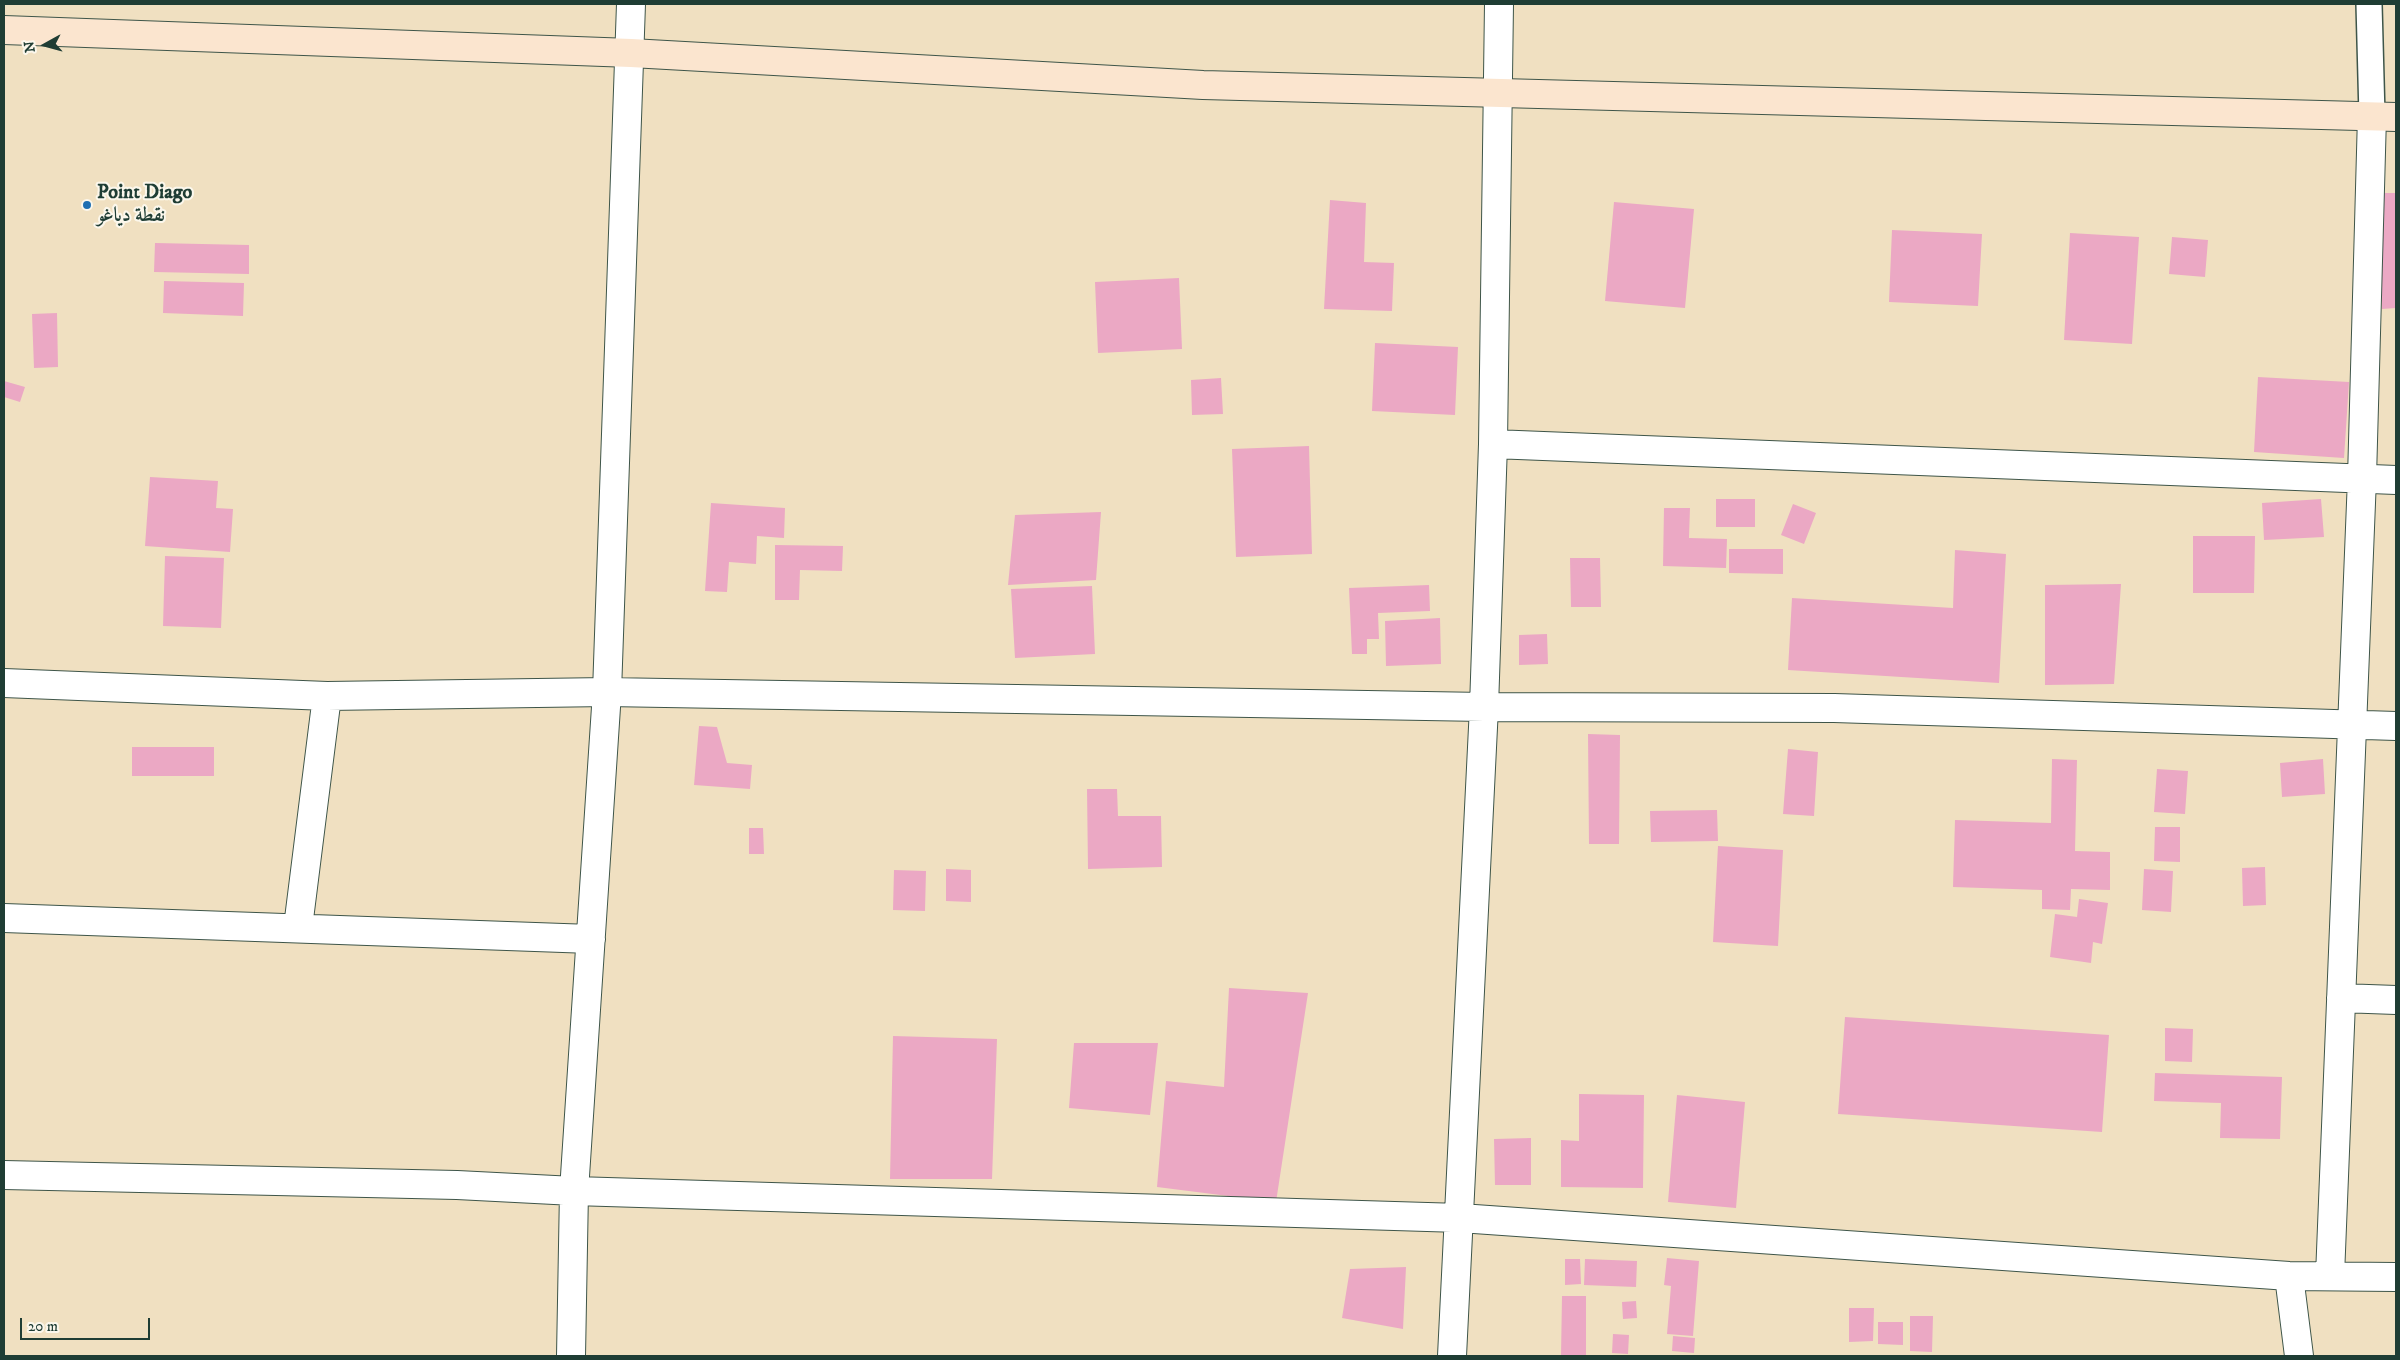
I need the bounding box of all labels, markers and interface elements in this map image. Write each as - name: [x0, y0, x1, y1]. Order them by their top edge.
- north arrow: [20, 20, 70, 70]
- text: N: [20, 40, 40, 54]
- place label: Point Diago نقطة دياغو: [97, 182, 192, 229]
- marker: Point Diago نقطة دياغو: [81, 199, 93, 211]
- scale bar: [22, 1308, 152, 1340]
- text: 20 m: [28, 1317, 58, 1336]

